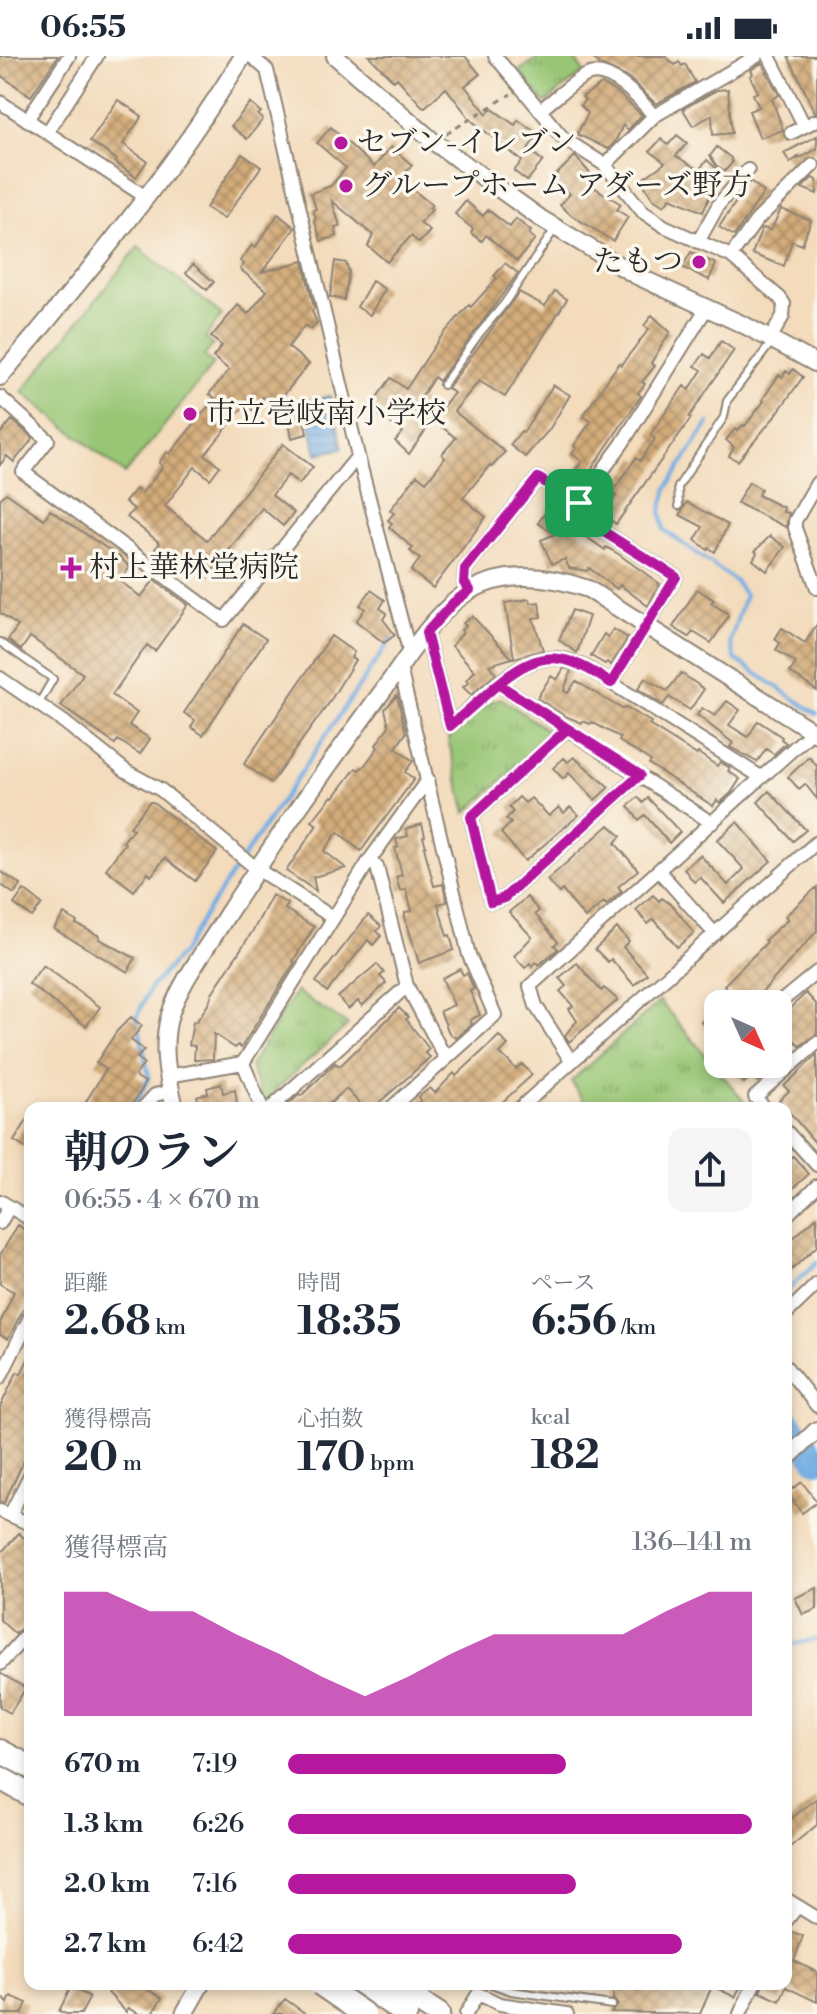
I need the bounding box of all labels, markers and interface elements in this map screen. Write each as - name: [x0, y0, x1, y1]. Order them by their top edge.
- text: 06:55: [40, 9, 126, 47]
- place label: セブン-イレブン: [357, 124, 576, 162]
- marker: セブン-イレブン: [332, 134, 350, 152]
- place label: グループホーム アダーズ野方: [362, 167, 752, 205]
- marker: グループホーム アダーズ野方: [337, 177, 355, 195]
- place label: たもつ: [593, 243, 683, 281]
- marker: たもつ: [690, 253, 708, 271]
- place label: 市立壱岐南小学校: [206, 395, 446, 433]
- marker: 市立壱岐南小学校: [181, 405, 199, 423]
- pin: [545, 469, 613, 537]
- icon: arrive: [557, 481, 601, 525]
- place label: 村上華林堂病院: [89, 549, 299, 587]
- marker: 村上華林堂病院: [60, 557, 82, 579]
- north arrow: [704, 990, 792, 1078]
- map controls: [704, 990, 792, 1078]
- text: 朝のラン: [64, 1126, 240, 1181]
- button: share: [668, 1128, 752, 1212]
- text: 06:55 · 4 × 670 m: [64, 1184, 260, 1216]
- text: 距離: [64, 1270, 108, 1297]
- text: 時間: [297, 1270, 341, 1297]
- text: ペース: [531, 1270, 596, 1297]
- text: 2.68: [64, 1297, 151, 1347]
- text: 18:35: [297, 1297, 401, 1347]
- text: 6:56: [531, 1297, 617, 1347]
- text: km: [151, 1314, 186, 1341]
- text: /km: [617, 1314, 656, 1341]
- text: kcal: [531, 1404, 571, 1431]
- text: 獲得標高: [64, 1406, 152, 1433]
- text: 心拍数: [297, 1406, 363, 1433]
- text: 182: [531, 1431, 600, 1481]
- text: 20: [64, 1433, 118, 1483]
- text: 170: [297, 1433, 366, 1483]
- text: m: [118, 1450, 142, 1477]
- text: bpm: [366, 1450, 415, 1477]
- text: 136–141 m: [632, 1526, 752, 1558]
- text: 獲得標高: [64, 1532, 168, 1564]
- text: 670 m: [64, 1748, 140, 1780]
- text: 7:19: [192, 1748, 237, 1780]
- text: 1.3 km: [64, 1808, 143, 1840]
- text: 6:26: [192, 1808, 244, 1840]
- text: 2.0 km: [64, 1868, 150, 1900]
- text: 7:16: [192, 1868, 237, 1900]
- text: 2.7 km: [64, 1928, 147, 1960]
- text: 6:42: [192, 1928, 244, 1960]

